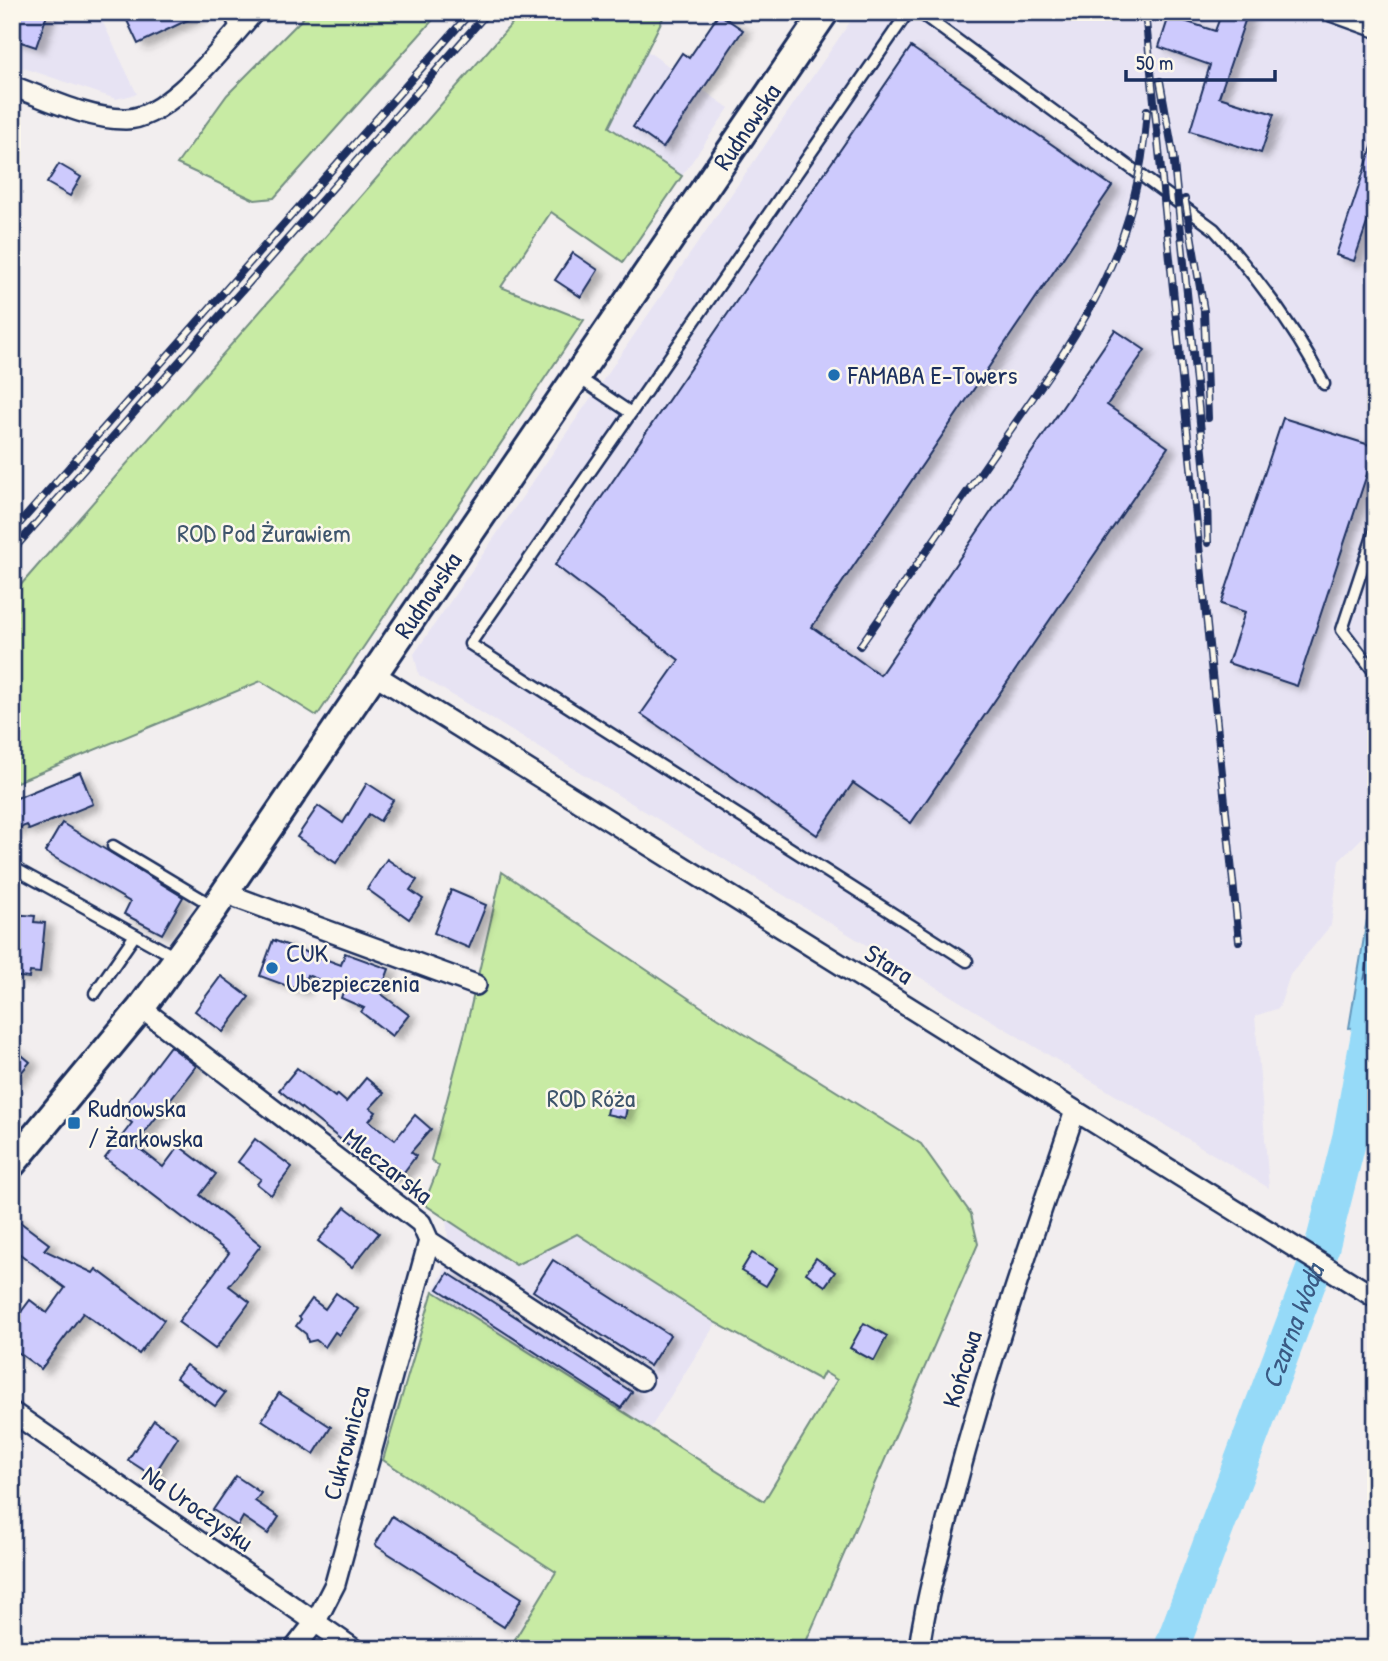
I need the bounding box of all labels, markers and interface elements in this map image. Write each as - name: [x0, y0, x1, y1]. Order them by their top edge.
- scale bar: [1126, 38, 1274, 82]
- text: 50 m: [1136, 48, 1173, 77]
- street label: Rudnowska: [704, 76, 788, 177]
- place label: FAMABA E-Towers: [847, 357, 1018, 392]
- marker: FAMABA E-Towers: [826, 367, 842, 383]
- park label: ROD Pod Żurawiem: [177, 515, 351, 550]
- street label: Rudnowska: [385, 545, 469, 645]
- place label: CUK Ubezpieczenia: [286, 935, 419, 1000]
- street label: Stara: [858, 935, 920, 992]
- marker: CUK Ubezpieczenia: [264, 960, 280, 976]
- park label: ROD Róża: [547, 1080, 635, 1115]
- place label: Rudnowska / Żarkowska: [88, 1090, 203, 1155]
- marker: Rudnowska / Żarkowska: [66, 1115, 82, 1131]
- street label: Mleczarska: [336, 1119, 441, 1212]
- water label: Czarna Woda: [1252, 1256, 1334, 1393]
- street label: Końcowa: [933, 1326, 990, 1412]
- street label: Cukrownicza: [313, 1382, 378, 1504]
- street label: Na Uroczysku: [136, 1456, 261, 1559]

